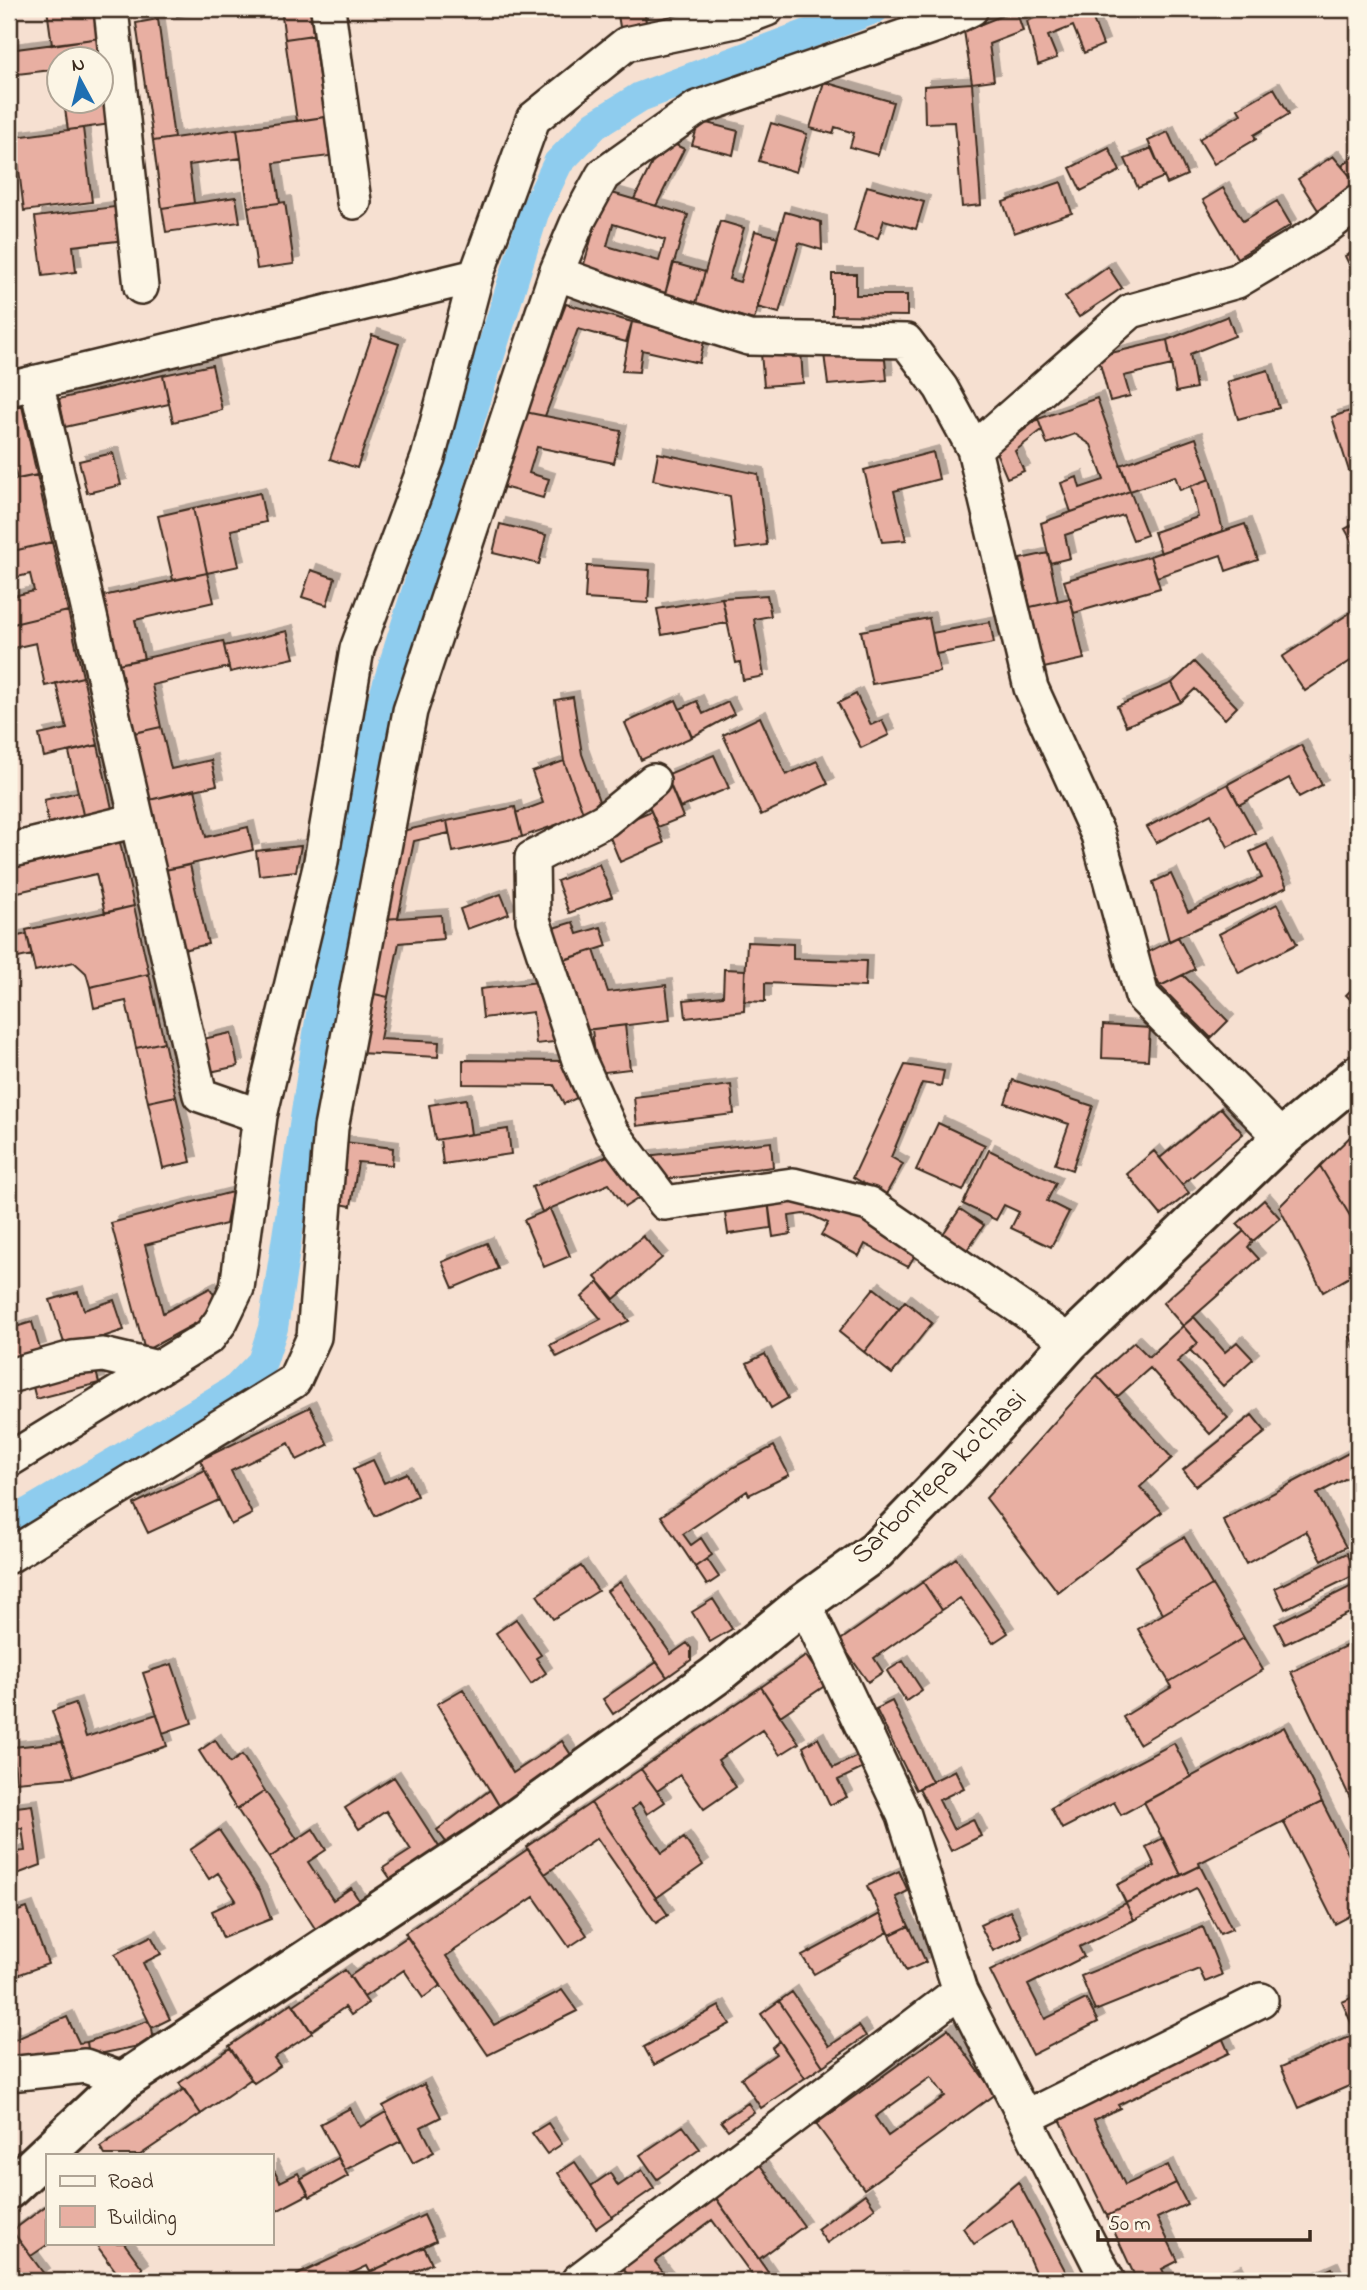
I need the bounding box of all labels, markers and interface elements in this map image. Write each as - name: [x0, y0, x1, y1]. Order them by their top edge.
- north arrow: [46, 46, 116, 116]
- text: N: [70, 51, 86, 80]
- street label: Sarbontepa ko'chasi: [843, 1381, 1037, 1575]
- legend: [46, 2154, 273, 2244]
- text: Road: [108, 2168, 154, 2198]
- scale bar: [1098, 2199, 1309, 2243]
- text: Building: [107, 2204, 177, 2236]
- text: 50 m: [1108, 2210, 1151, 2240]

